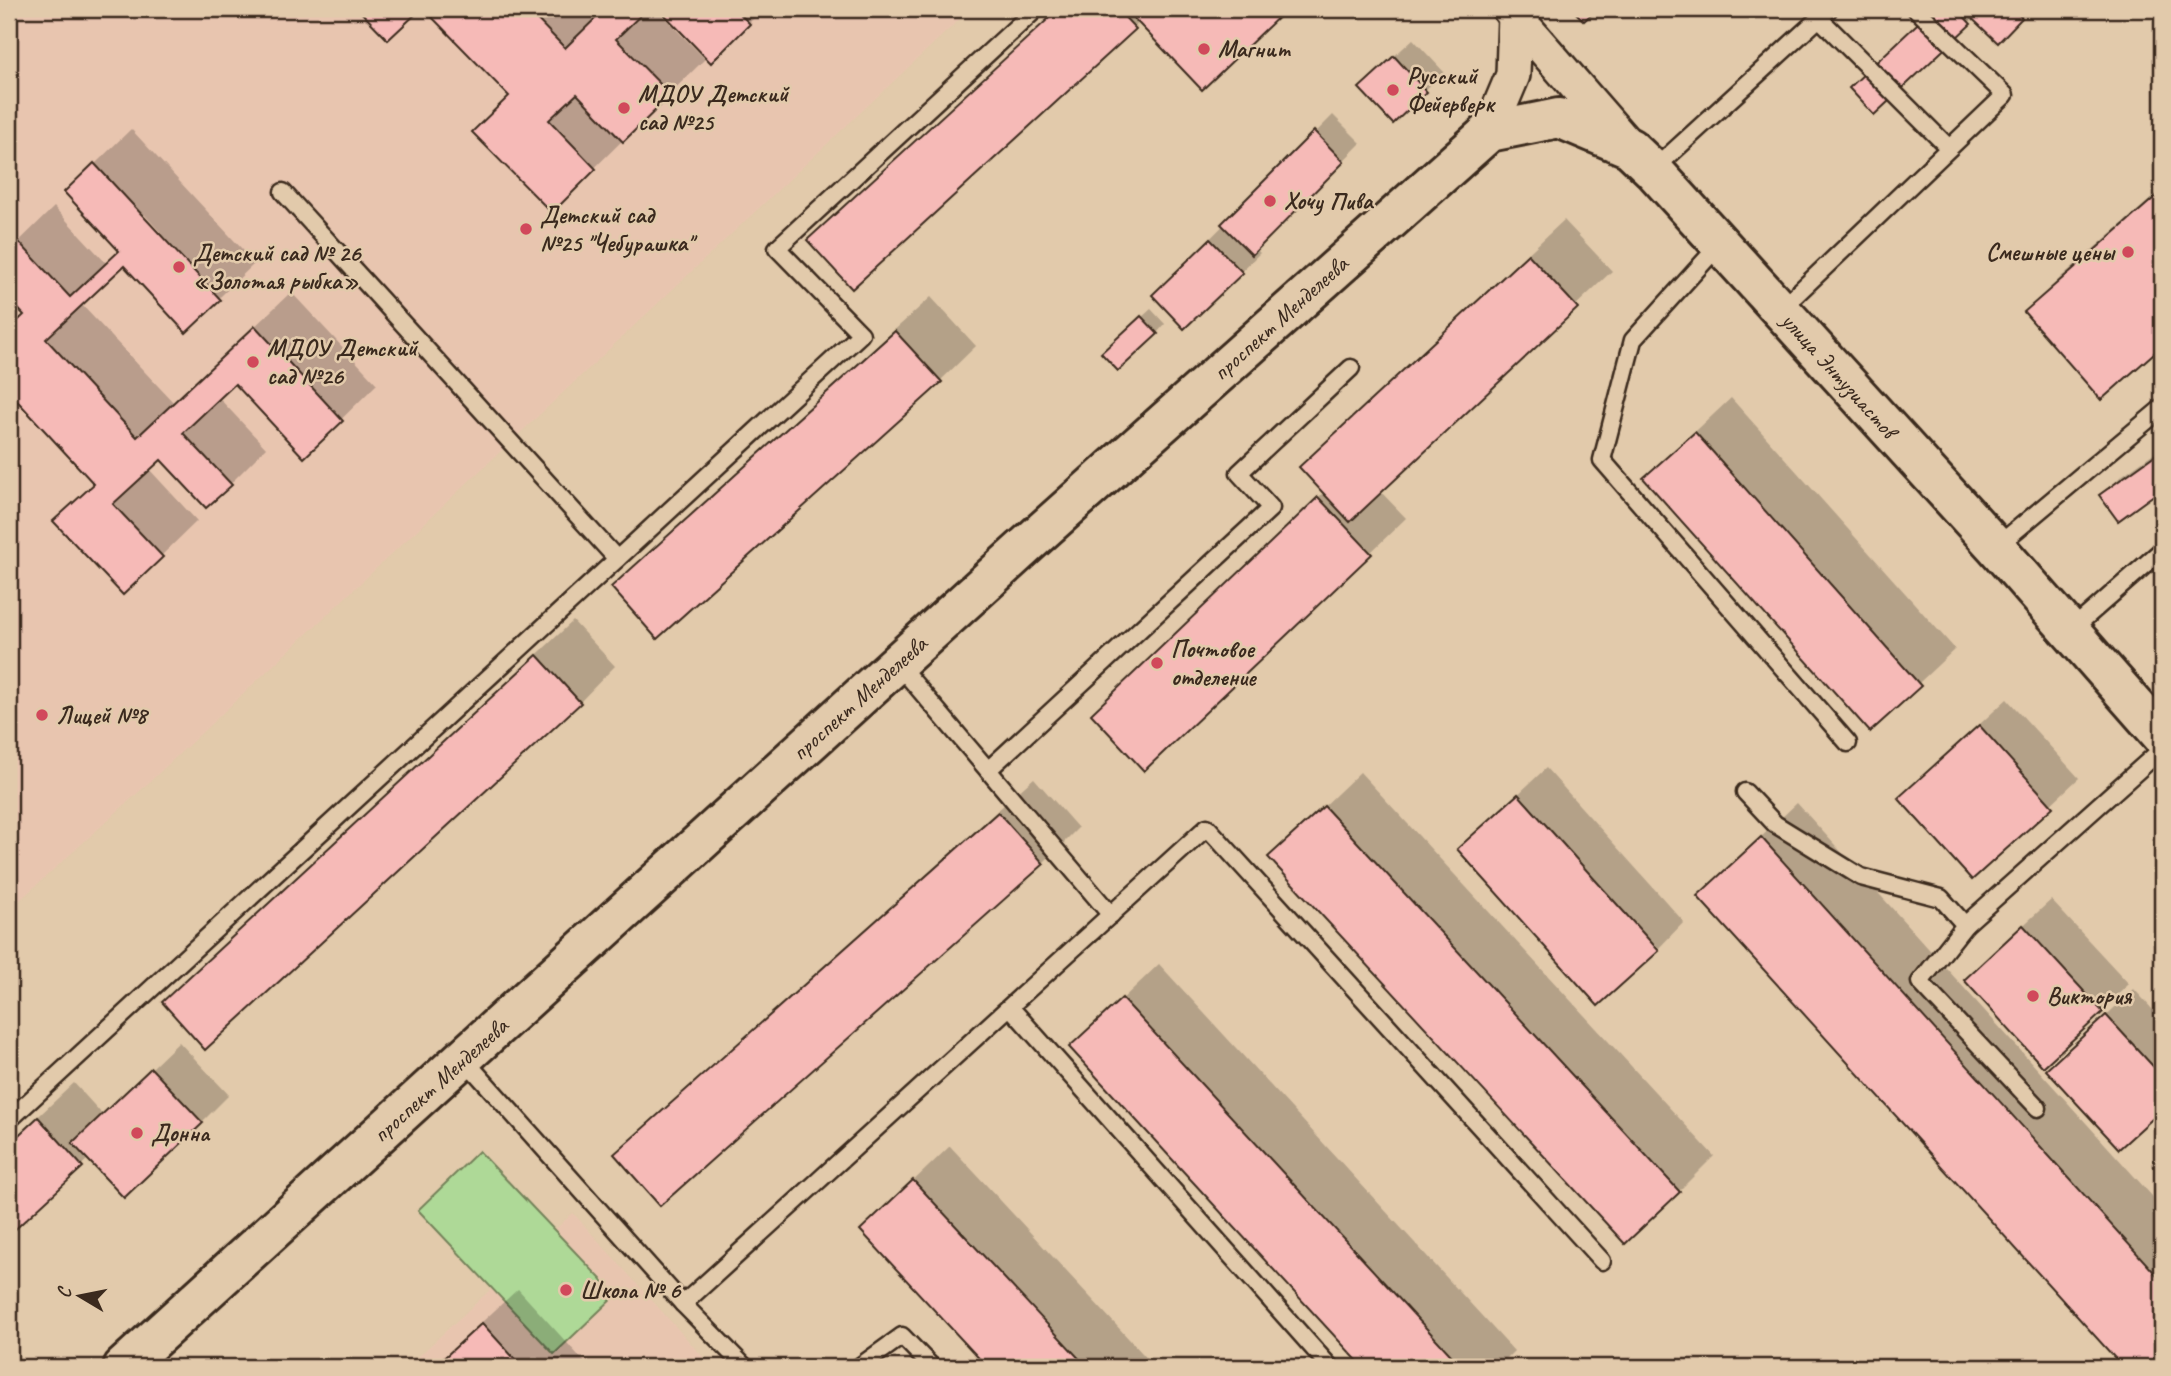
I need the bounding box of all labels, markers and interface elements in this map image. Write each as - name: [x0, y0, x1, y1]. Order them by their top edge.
- place label: Магнит: [1218, 34, 1291, 64]
- marker: Магнит: [1196, 41, 1212, 57]
- place label: Русский Фейерверк: [1407, 61, 1496, 119]
- place label: МДОУ Детский сад №25: [638, 79, 790, 137]
- marker: Русский Фейерверк: [1385, 82, 1401, 98]
- marker: МДОУ Детский сад №25: [616, 100, 632, 116]
- place label: Хочу Пива: [1284, 186, 1375, 216]
- marker: Хочу Пива: [1262, 193, 1278, 209]
- place label: Детский сад №25 "Чебурашка": [540, 200, 698, 258]
- marker: Детский сад №25 "Чебурашка": [518, 221, 534, 237]
- place label: Смешные цены: [1986, 237, 2116, 267]
- place label: Детский сад № 26 «Золотая рыбка»: [193, 238, 362, 296]
- marker: Смешные цены: [2120, 244, 2136, 260]
- street label: проспект Менделеева: [1206, 248, 1355, 387]
- marker: Детский сад № 26 «Золотая рыбка»: [171, 259, 187, 275]
- street label: улица Энтузиастов: [1773, 304, 1906, 447]
- place label: МДОУ Детский сад №26: [267, 333, 419, 391]
- marker: МДОУ Детский сад №26: [245, 354, 261, 370]
- street label: проспект Менделеева: [785, 628, 934, 767]
- place label: Почтовое отделение: [1171, 634, 1257, 692]
- marker: Почтовое отделение: [1149, 655, 1165, 671]
- place label: Лицей №8: [56, 700, 150, 730]
- marker: Лицей №8: [34, 707, 50, 723]
- place label: Виктория: [2047, 981, 2132, 1011]
- marker: Виктория: [2025, 988, 2041, 1004]
- street label: проспект Менделеева: [366, 1010, 515, 1149]
- place label: Донна: [151, 1118, 211, 1148]
- marker: Донна: [129, 1125, 145, 1141]
- north arrow: [46, 1260, 116, 1330]
- place label: Школа № 6: [580, 1275, 682, 1305]
- marker: Школа № 6: [558, 1282, 574, 1298]
- text: С: [52, 1284, 77, 1300]

